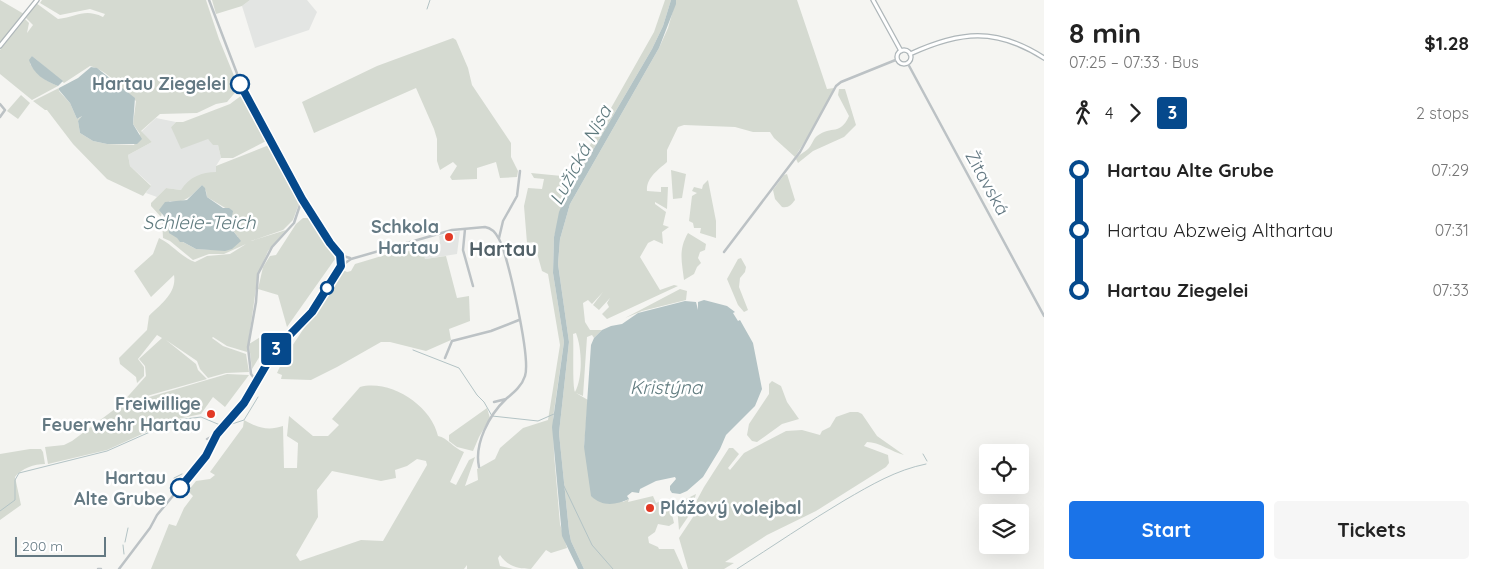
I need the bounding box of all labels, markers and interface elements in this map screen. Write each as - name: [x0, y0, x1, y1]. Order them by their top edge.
- text: 8 min: [1069, 15, 1141, 50]
- text: $1.28: [1424, 31, 1469, 55]
- text: 07:25 – 07:33 · Bus: [1069, 52, 1199, 72]
- place label: Hartau Ziegelei: [92, 72, 226, 95]
- marker: Hartau Ziegelei: [230, 74, 250, 94]
- icon: walk: [1069, 99, 1097, 127]
- icon: forward: [1121, 99, 1149, 127]
- water label: Lužická Nisa: [544, 100, 617, 209]
- text: 3: [1167, 101, 1177, 124]
- text: 4: [1105, 103, 1113, 123]
- text: 2 stops: [1416, 103, 1469, 123]
- street label: Žitavská: [960, 146, 1015, 219]
- text: Hartau Alte Grube: [1107, 158, 1274, 182]
- text: 07:29: [1431, 160, 1469, 180]
- water label: Schleie-Teich: [142, 210, 257, 234]
- place label: Schkola Hartau: [371, 215, 439, 259]
- text: Hartau Abzweig Althartau: [1107, 218, 1333, 242]
- text: 07:31: [1435, 220, 1469, 240]
- marker: Schkola Hartau: [443, 231, 455, 243]
- district label: Hartau: [469, 236, 537, 261]
- text: Hartau Ziegelei: [1107, 278, 1248, 302]
- text: 07:33: [1432, 280, 1469, 300]
- unlabelled marker: [320, 281, 334, 295]
- line badge: 3: [260, 333, 292, 365]
- text: 3: [271, 337, 281, 360]
- water label: Kristýna: [630, 375, 704, 399]
- place label: Freiwillige Feuerwehr Hartau: [42, 392, 201, 436]
- marker: Freiwillige Feuerwehr Hartau: [205, 408, 217, 420]
- map controls: [979, 444, 1029, 554]
- button: locate: [979, 444, 1029, 494]
- place label: Hartau Alte Grube: [74, 466, 166, 510]
- marker: Hartau Alte Grube: [170, 478, 190, 498]
- place label: Plážový volejbal: [660, 496, 802, 519]
- button: Start: [1069, 501, 1264, 559]
- button: Tickets: [1274, 501, 1469, 559]
- marker: Plážový volejbal: [644, 502, 656, 514]
- button: layers: [979, 504, 1029, 554]
- scale bar: [15, 534, 106, 557]
- text: 200 m: [22, 537, 63, 555]

